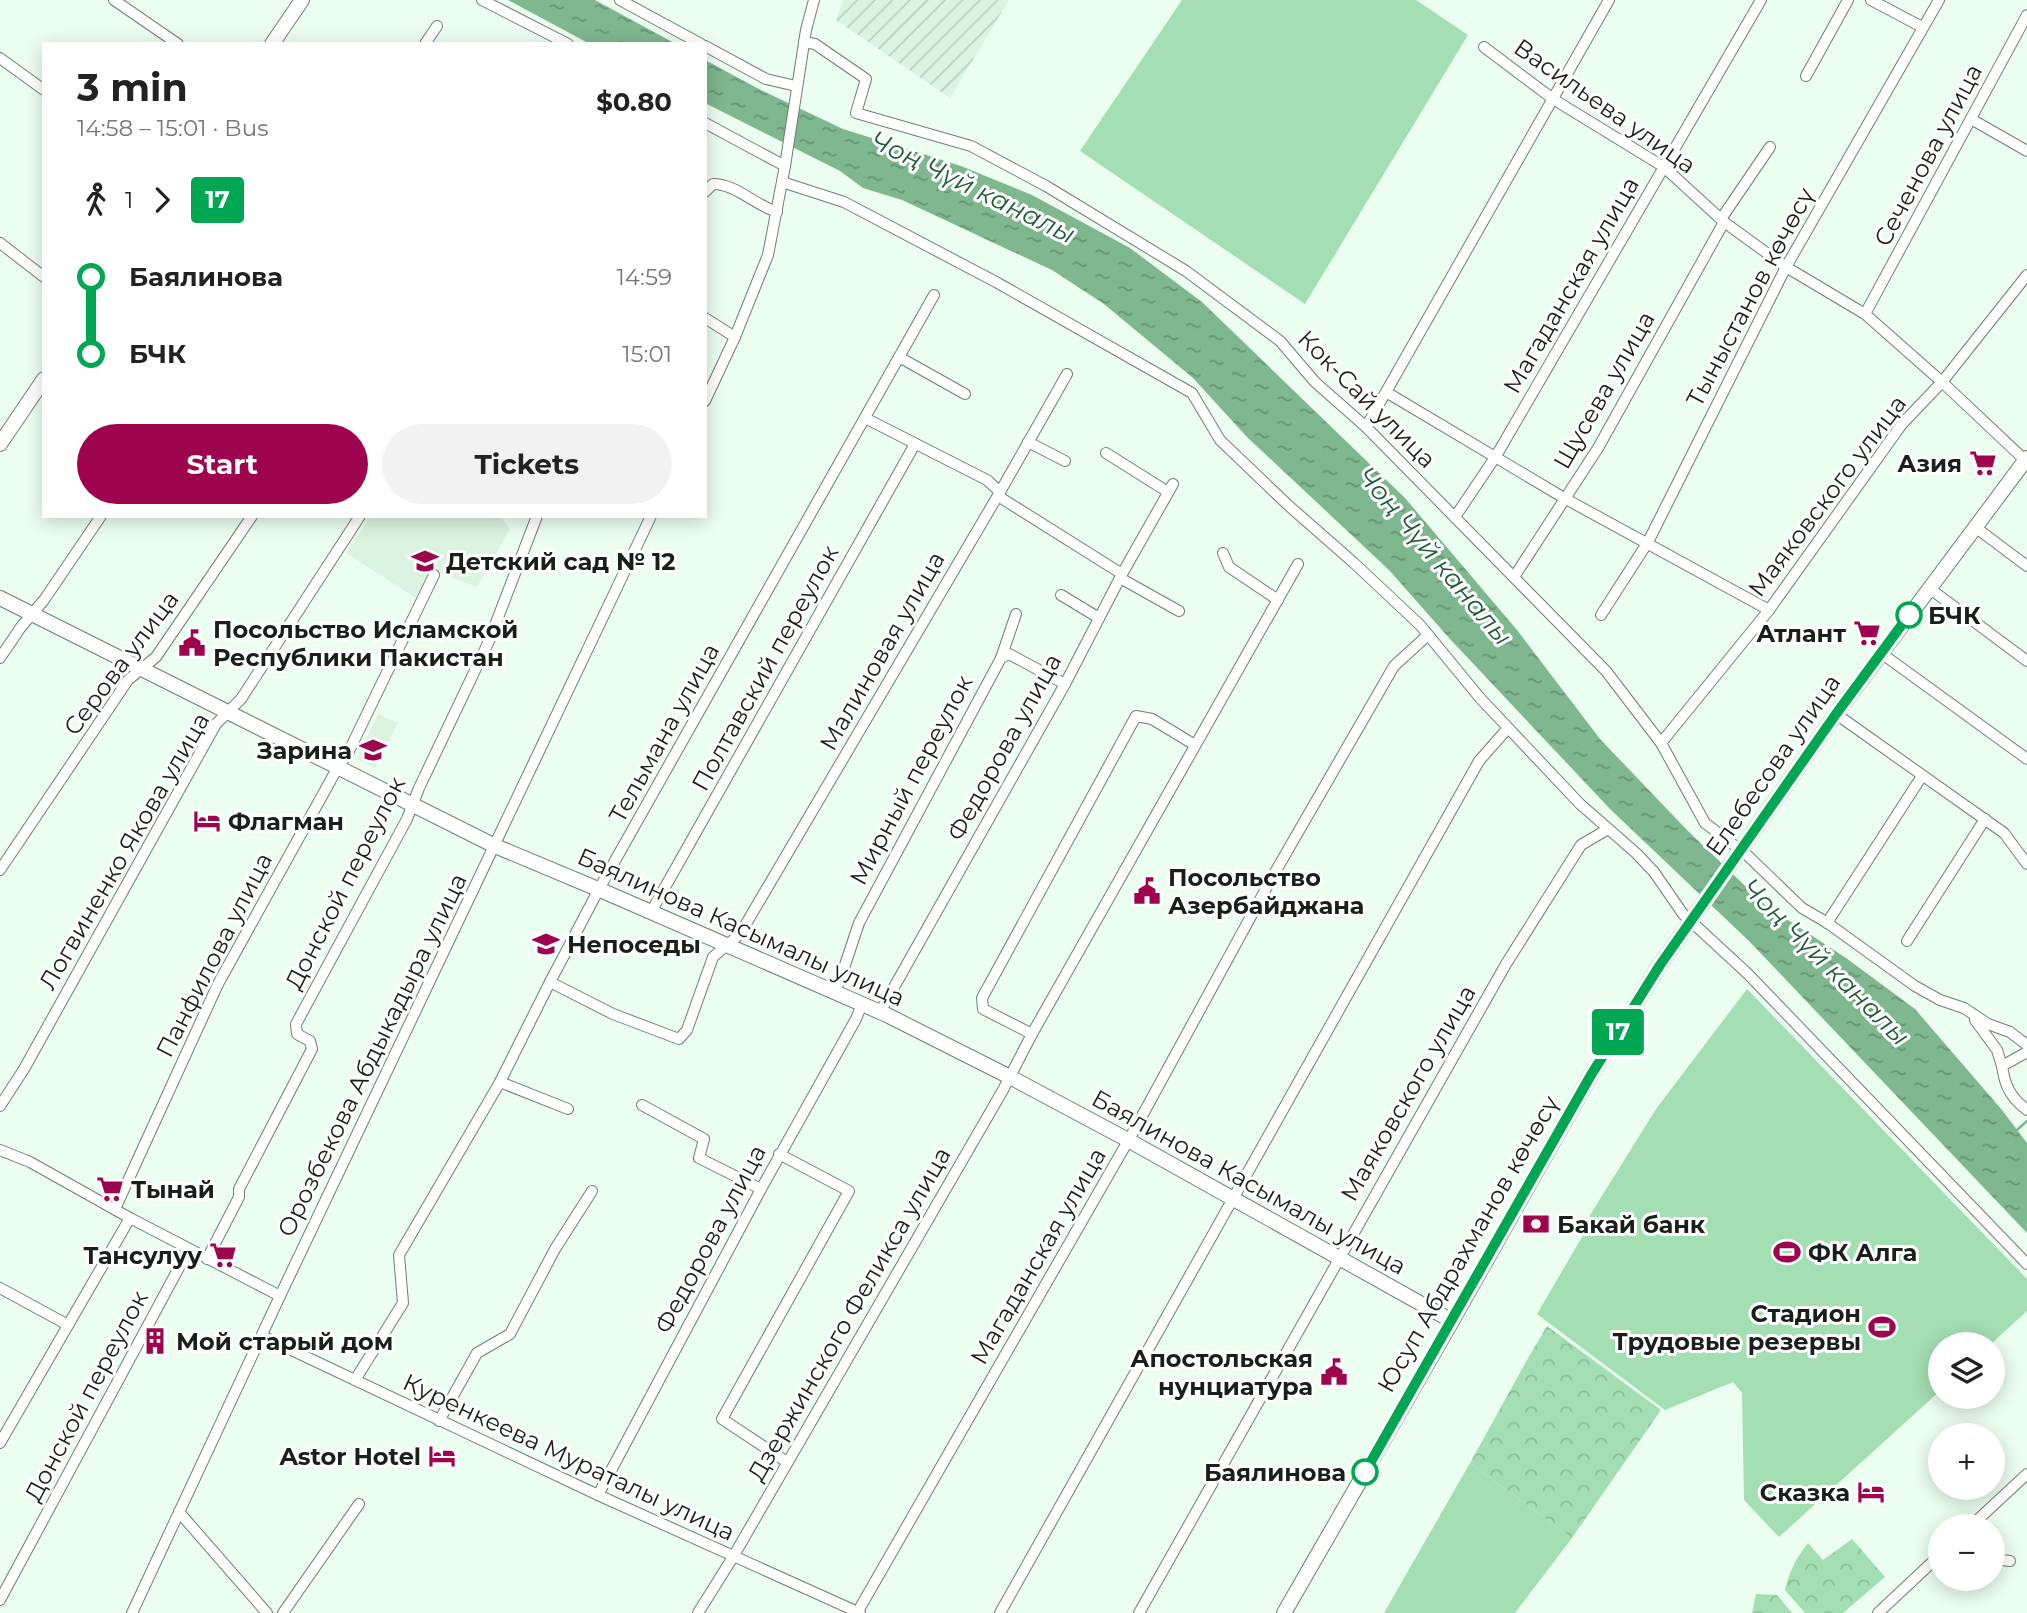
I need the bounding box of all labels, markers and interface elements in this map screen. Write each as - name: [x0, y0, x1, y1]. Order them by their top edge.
- street label: Васильева улица: [1508, 32, 1702, 180]
- street label: Сеченова улица: [1868, 59, 1988, 251]
- text: 3 min: [77, 64, 188, 111]
- text: $0.80: [596, 86, 672, 118]
- text: 14:58 – 15:01 · Bus: [77, 114, 268, 142]
- water label: Чоң Чүй каналы: [866, 124, 1080, 250]
- street label: Магаданская улица: [1497, 172, 1645, 398]
- icon: walk: [77, 181, 115, 219]
- icon: forward: [143, 181, 181, 219]
- street label: Тыныстанов көчөсү: [1680, 182, 1820, 411]
- text: 17: [205, 185, 230, 214]
- text: 1: [125, 186, 133, 214]
- text: Баялинова: [129, 261, 283, 293]
- text: 14:59: [616, 263, 672, 291]
- street label: Щусева улица: [1547, 306, 1661, 474]
- street label: Кок-Сай улица: [1292, 324, 1442, 474]
- text: БЧК: [129, 338, 186, 370]
- text: 15:01: [622, 340, 672, 368]
- street label: Маяковского улица: [1742, 390, 1912, 602]
- button: Start: [77, 424, 368, 504]
- button: Tickets: [382, 424, 672, 504]
- supermarket icon: Азия: [1968, 448, 1998, 478]
- place label: Азия: [1897, 449, 1962, 478]
- water label: Чоң Чүй каналы: [1351, 460, 1519, 652]
- street label: Полтавский переулок: [685, 540, 845, 796]
- school or university icon: Детский сад № 12: [410, 546, 440, 576]
- street label: Малиновая улица: [813, 546, 951, 756]
- place label: Детский сад № 12: [446, 547, 675, 576]
- street label: Серова улица: [57, 585, 185, 741]
- place label: БЧК: [1928, 601, 1981, 630]
- marker: БЧК: [1896, 602, 1922, 628]
- place label: Посольство Исламской Республики Пакистан: [213, 615, 518, 672]
- supermarket icon: Атлант: [1852, 618, 1882, 648]
- place label: Атлант: [1756, 619, 1846, 648]
- public building icon: Посольство Исламской Республики Пакистан: [177, 628, 207, 658]
- street label: Тельмана улица: [603, 638, 725, 828]
- street label: Федорова улица: [941, 649, 1067, 845]
- street label: Елебесова улица: [1700, 669, 1846, 861]
- street label: Мирный переулок: [843, 670, 979, 890]
- street label: Логвиненко Якова улица: [33, 707, 215, 995]
- school or university icon: Зарина: [358, 735, 388, 765]
- place label: Зарина: [256, 736, 352, 765]
- street label: Донской переулок: [279, 772, 411, 994]
- hotel icon: Флагман: [192, 806, 222, 836]
- place label: Флагман: [228, 807, 344, 836]
- street label: Баялинова Касымалы улица: [573, 842, 909, 1012]
- street label: Панфилова улица: [150, 848, 278, 1062]
- place label: Посольство Азербайджана: [1168, 863, 1364, 920]
- street label: Орозбекова Абдыкадыра улица: [271, 868, 473, 1242]
- water label: Чоң Чүй каналы: [1736, 872, 1916, 1052]
- public building icon: Посольство Азербайджана: [1132, 876, 1162, 906]
- school or university icon: Непоседы: [531, 929, 561, 959]
- place label: Непоседы: [567, 930, 701, 959]
- street label: Маяковского улица: [1334, 980, 1482, 1206]
- line badge: 17: [1586, 1009, 1650, 1055]
- text: 17: [1606, 1017, 1630, 1046]
- street label: Баялинова Касымалы улица: [1087, 1083, 1411, 1281]
- street label: Юсуп Абдрахманов көчөсү: [1371, 1090, 1565, 1398]
- street label: Федорова улица: [648, 1140, 772, 1338]
- street label: Дзержинского Феликса улица: [741, 1142, 957, 1486]
- street label: Магаданская улица: [964, 1143, 1112, 1369]
- supermarket icon: Тынай: [95, 1174, 125, 1204]
- place label: Тынай: [131, 1175, 215, 1204]
- bank icon: Бакай банк: [1521, 1209, 1551, 1239]
- place label: Бакай банк: [1557, 1210, 1706, 1239]
- sports icon: ФК Алга: [1772, 1237, 1802, 1267]
- place label: ФК Алга: [1808, 1238, 1917, 1267]
- supermarket icon: Тансулуу: [208, 1240, 238, 1270]
- place label: Тансулуу: [83, 1241, 202, 1270]
- street label: Донской переулок: [18, 1286, 154, 1506]
- place label: Стадион Трудовые резервы: [1612, 1299, 1861, 1356]
- sports icon: Стадион Трудовые резервы: [1867, 1312, 1897, 1342]
- building icon: Мой старый дом: [140, 1326, 170, 1356]
- place label: Мой старый дом: [176, 1327, 393, 1356]
- map controls: [1928, 1332, 2005, 1591]
- button: layers: [1928, 1332, 2005, 1409]
- place label: Апостольская нунциатура: [1130, 1344, 1313, 1401]
- public building icon: Апостольская нунциатура: [1319, 1357, 1349, 1387]
- street label: Куренкеева Мураталы улица: [399, 1367, 739, 1547]
- button: +: [1928, 1423, 2005, 1500]
- hotel icon: Astor Hotel: [427, 1441, 457, 1471]
- place label: Astor Hotel: [279, 1442, 421, 1471]
- place label: Баялинова: [1204, 1458, 1346, 1487]
- marker: Баялинова: [1352, 1459, 1378, 1485]
- hotel icon: Сказка: [1856, 1477, 1886, 1507]
- place label: Сказка: [1760, 1478, 1850, 1507]
- button: −: [1928, 1514, 2005, 1591]

